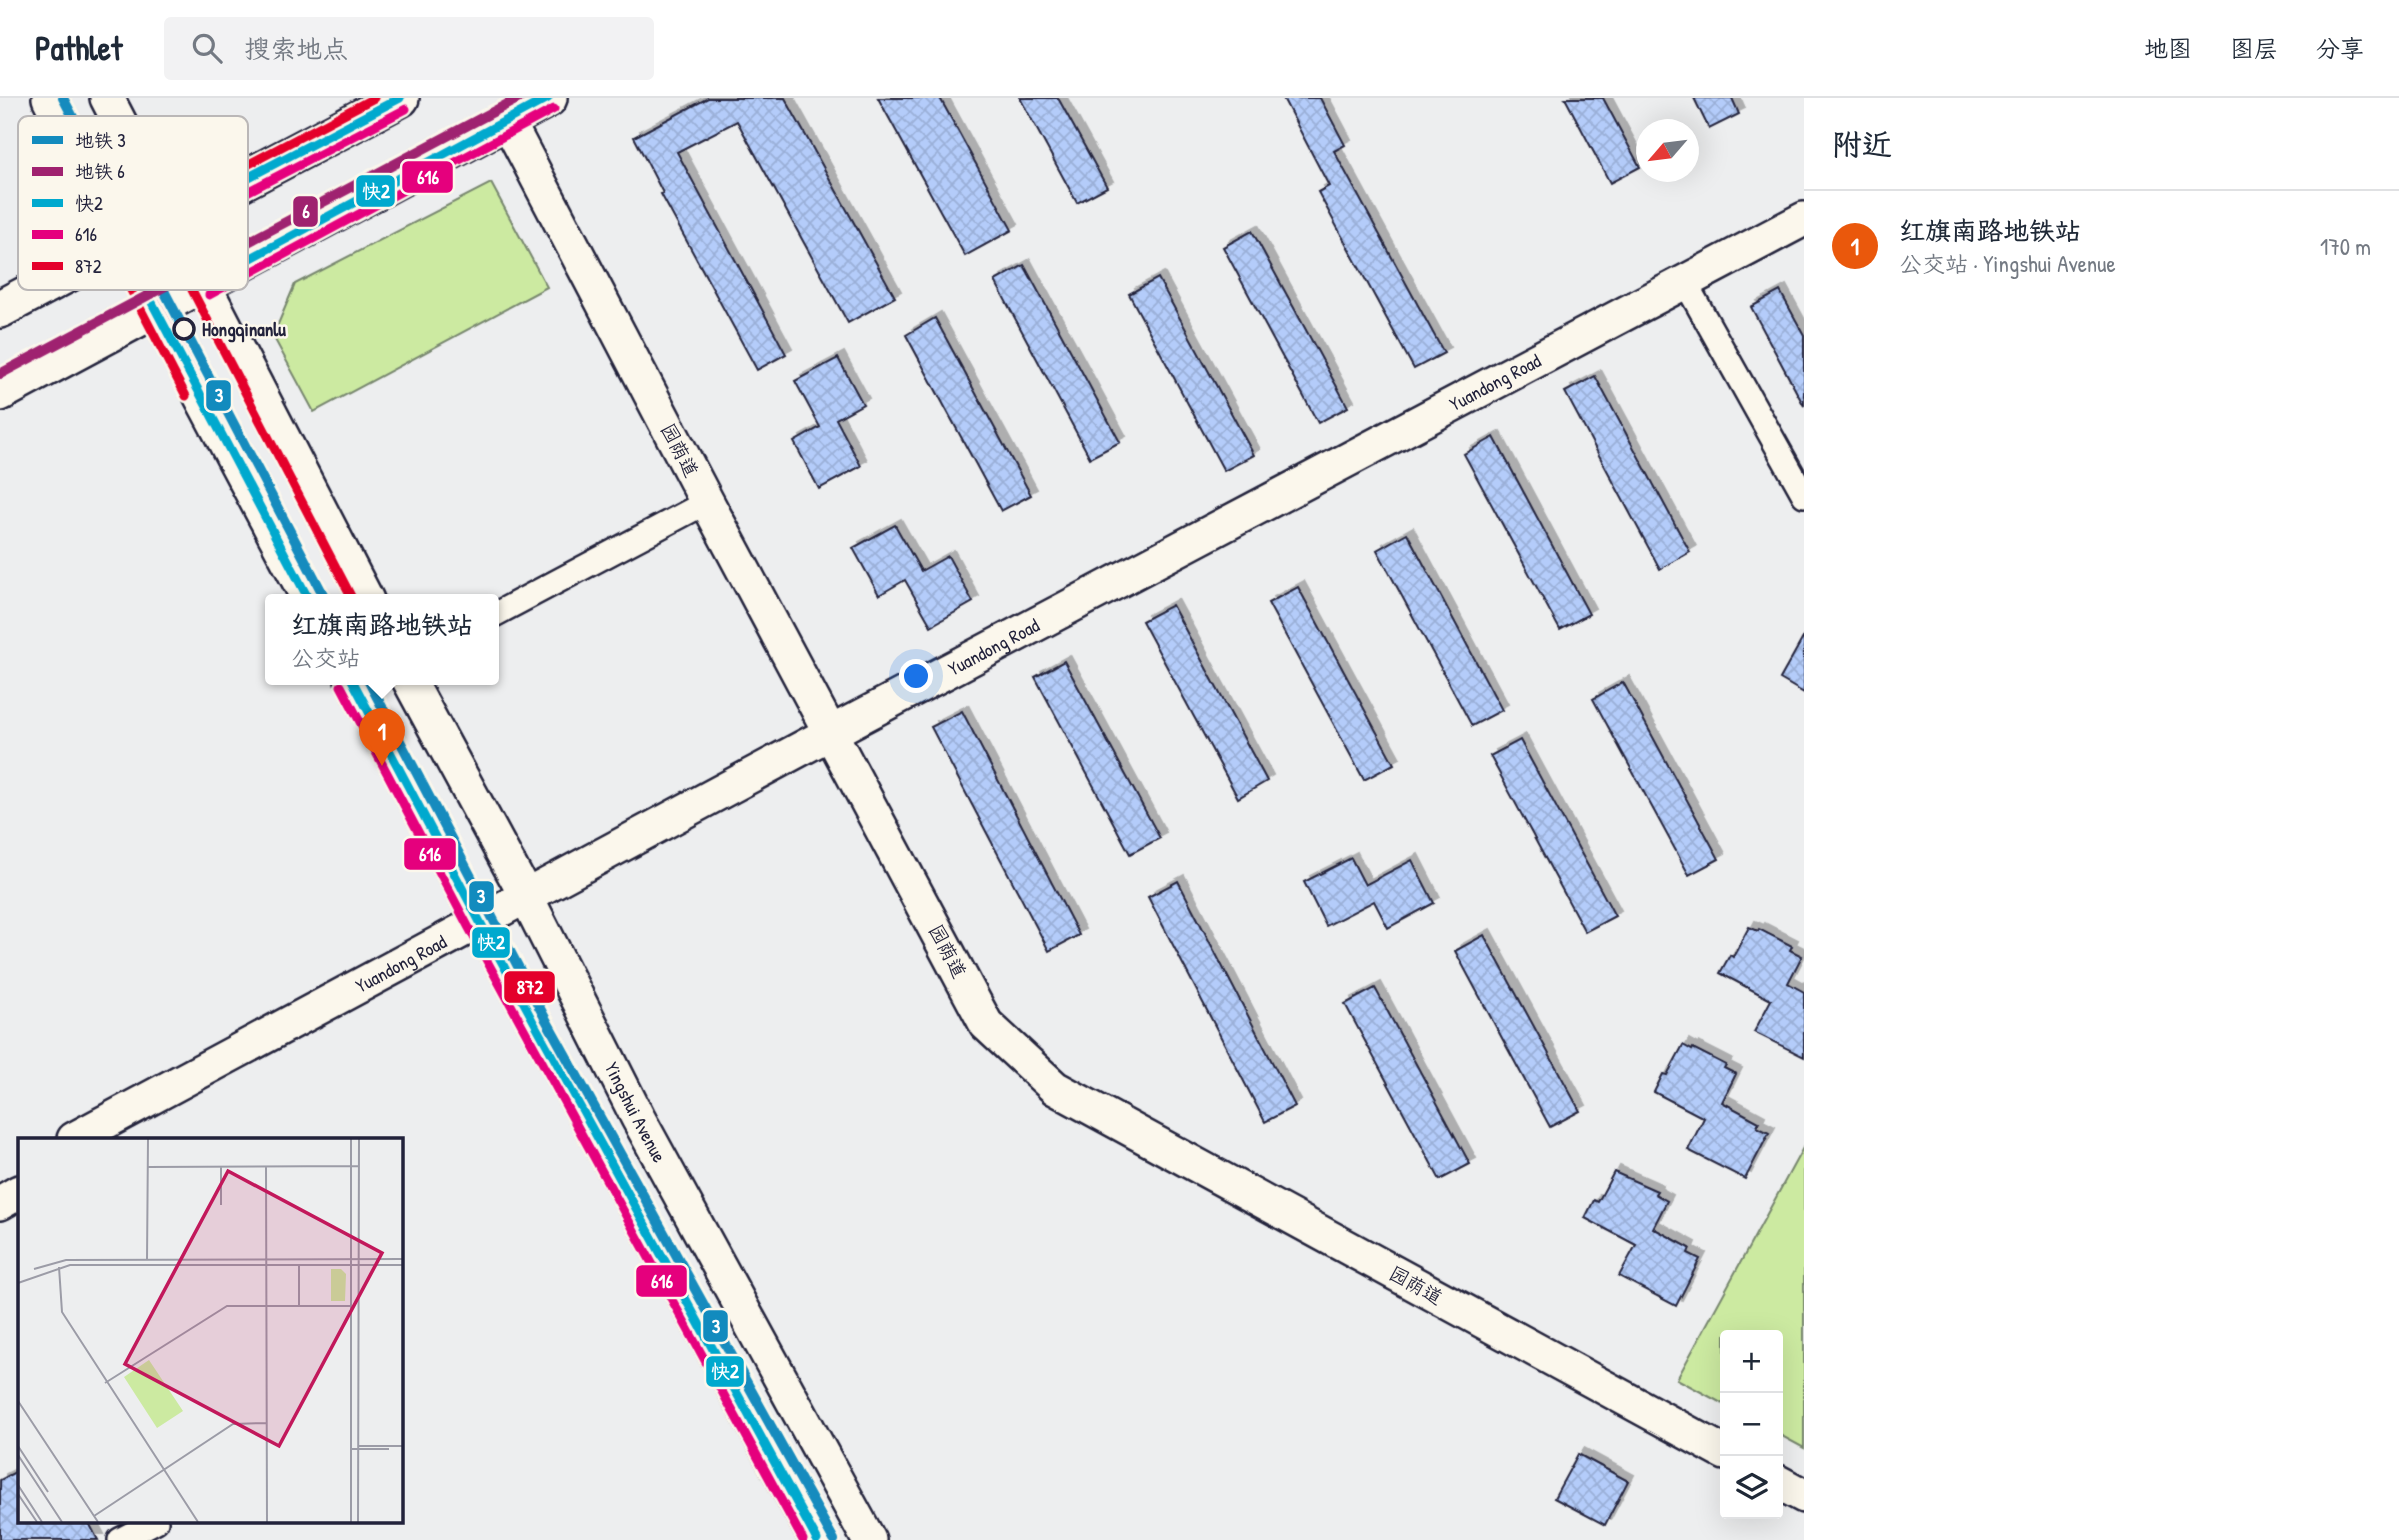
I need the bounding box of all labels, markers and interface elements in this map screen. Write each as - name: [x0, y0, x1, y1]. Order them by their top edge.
- search box: [164, 17, 654, 80]
- text: Pathlet: [35, 26, 122, 70]
- icon: search: [188, 29, 226, 67]
- text: 搜索地点: [244, 31, 348, 66]
- text: 地图: [2144, 32, 2192, 64]
- text: 图层: [2230, 32, 2278, 64]
- text: 分享: [2316, 32, 2364, 64]
- legend: [18, 116, 248, 290]
- north arrow: [1636, 119, 1699, 182]
- text: 附近: [1832, 124, 1892, 164]
- text: 地铁 3: [75, 127, 126, 153]
- text: 地铁 6: [75, 158, 125, 184]
- line badge: 616: [401, 160, 454, 194]
- text: 616: [417, 164, 439, 190]
- line badge: 快2: [355, 174, 396, 208]
- text: 快2: [362, 178, 390, 204]
- text: 快2: [75, 190, 103, 216]
- line badge: 6: [292, 195, 319, 228]
- text: 6: [302, 198, 310, 224]
- text: 红旗南路地铁站: [1899, 213, 2081, 248]
- text: 616: [75, 221, 97, 247]
- text: 1: [1851, 231, 1859, 262]
- text: 170 m: [2320, 231, 2371, 262]
- text: 公交站 · Yingshui Avenue: [1899, 248, 2116, 279]
- text: 872: [75, 253, 102, 279]
- place label: Hongqinanlu: [202, 316, 286, 343]
- marker: Hongqinanlu: [173, 318, 195, 340]
- street label: Yuandong Road: [1445, 347, 1546, 417]
- line badge: 3: [205, 379, 232, 412]
- text: 3: [215, 382, 224, 408]
- street label: 园荫道: [655, 419, 705, 481]
- popup: [265, 594, 499, 685]
- text: 红旗南路地铁站: [291, 607, 473, 642]
- street label: Yuandong Road: [943, 612, 1044, 682]
- text: 公交站: [291, 642, 360, 673]
- your location: [899, 659, 933, 693]
- pin: 1: [359, 708, 405, 766]
- line badge: 616: [403, 837, 457, 871]
- text: 616: [419, 841, 441, 867]
- line badge: 3: [468, 880, 495, 913]
- text: 3: [477, 883, 486, 909]
- street label: 园荫道: [923, 920, 973, 982]
- line badge: 快2: [471, 926, 511, 959]
- street label: Yuandong Road: [351, 928, 451, 999]
- text: 快2: [477, 929, 505, 955]
- line badge: 872: [503, 970, 556, 1004]
- text: 872: [517, 974, 543, 1000]
- street label: Yingshui Avenue: [599, 1058, 673, 1167]
- inset map: [18, 1138, 402, 1522]
- street label: 园荫道: [1385, 1260, 1447, 1310]
- line badge: 616: [635, 1264, 688, 1298]
- text: 616: [651, 1268, 673, 1294]
- line badge: 3: [702, 1309, 729, 1343]
- text: 3: [712, 1313, 721, 1339]
- map controls: [1720, 1330, 1783, 1519]
- button: +: [1720, 1330, 1783, 1393]
- line badge: 快2: [705, 1355, 745, 1388]
- text: 快2: [711, 1358, 739, 1384]
- button: −: [1720, 1393, 1783, 1456]
- button: layers: [1720, 1456, 1783, 1519]

